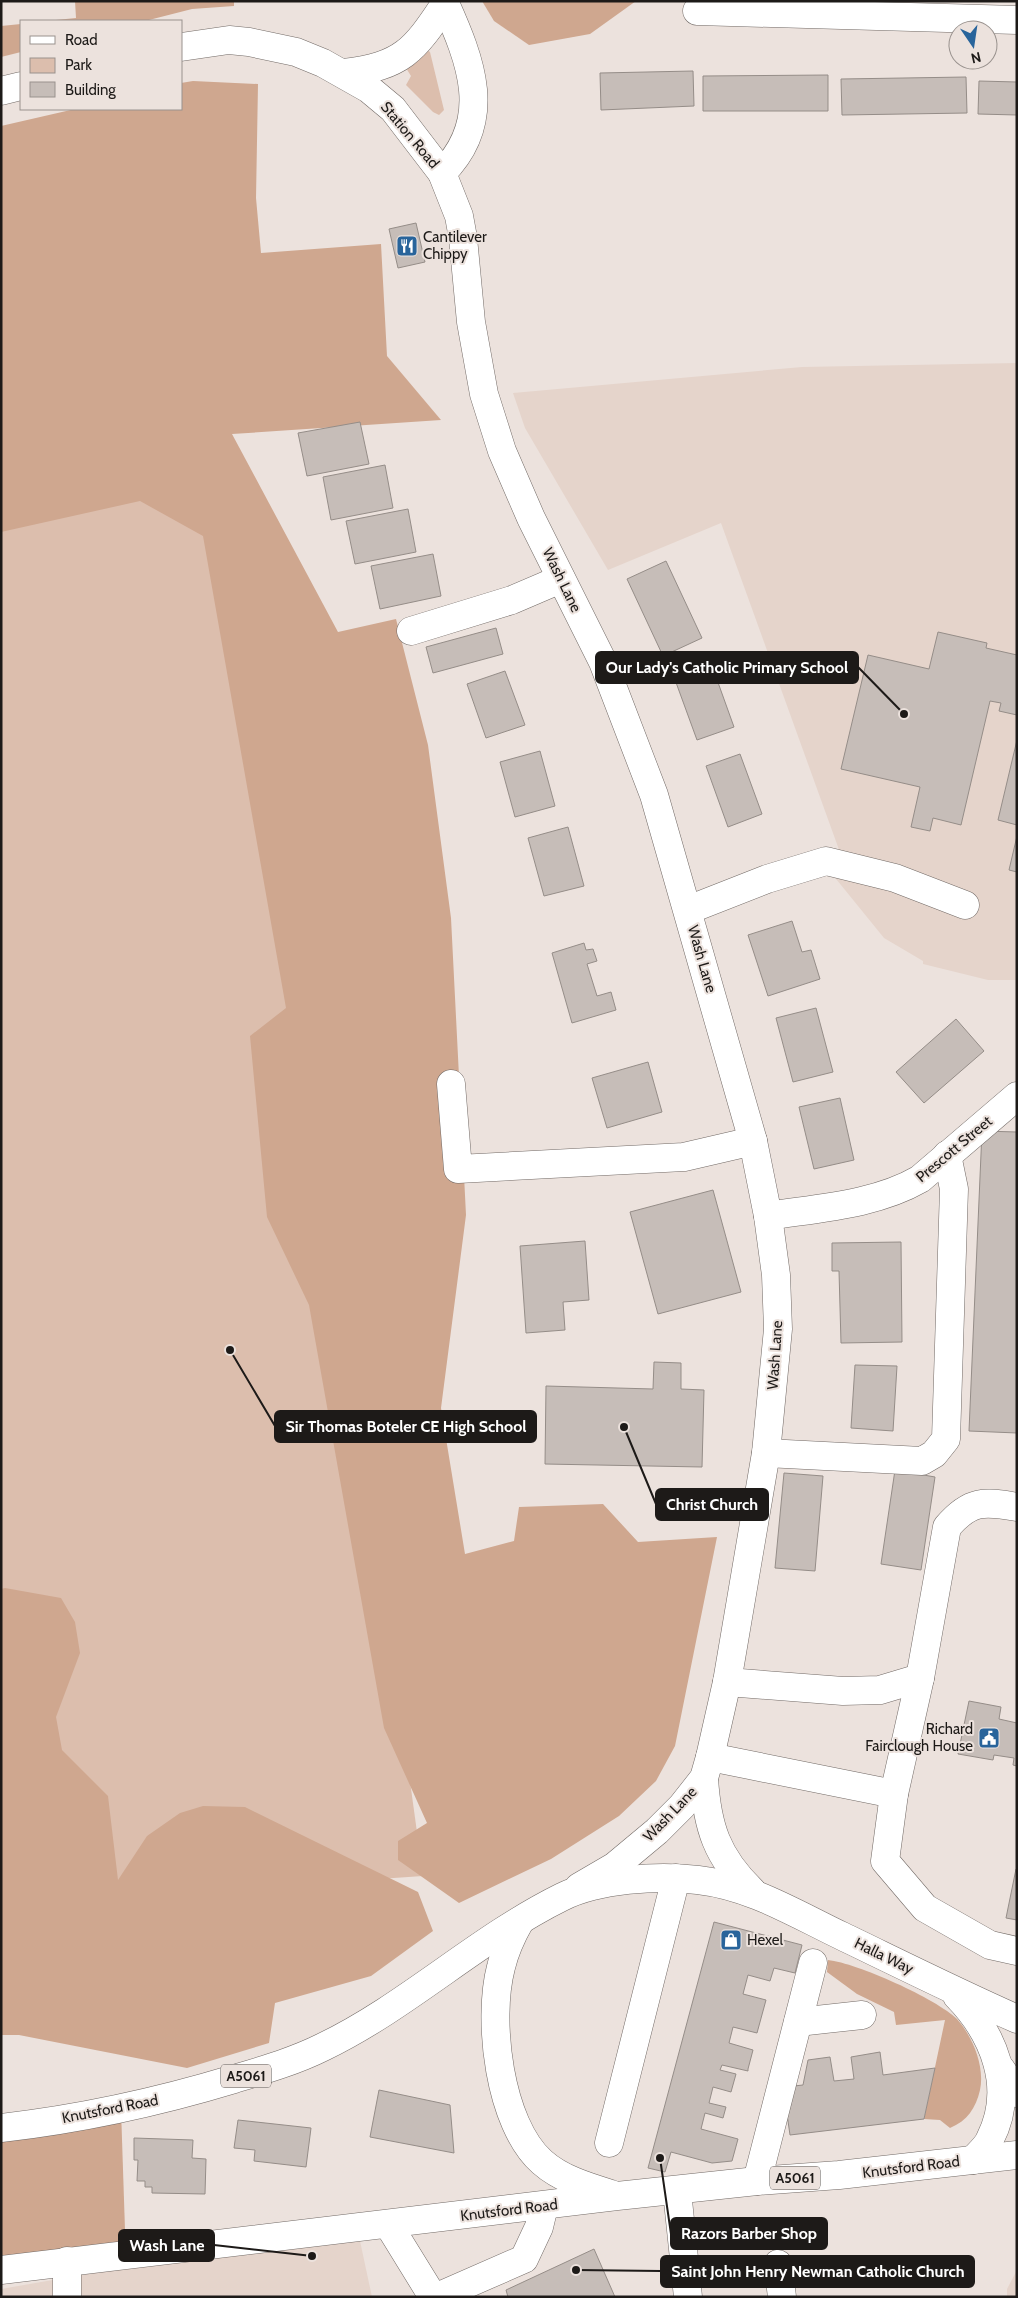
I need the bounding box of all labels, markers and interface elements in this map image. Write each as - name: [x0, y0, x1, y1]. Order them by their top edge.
- legend: [20, 20, 182, 110]
- north arrow: [948, 20, 998, 70]
- text: Road: [65, 31, 98, 49]
- text: N: [969, 48, 983, 68]
- text: Park: [65, 56, 92, 74]
- text: Building: [65, 81, 116, 99]
- street label: Station Road: [377, 98, 443, 172]
- place label: Cantilever Chippy: [423, 228, 487, 263]
- restaurant icon: Cantilever Chippy: [395, 234, 419, 258]
- street label: Wash Lane: [539, 545, 585, 615]
- callout: Our Lady's Catholic Primary School: [596, 652, 858, 683]
- text: Our Lady's Catholic Primary School: [606, 658, 848, 677]
- street label: Wash Lane: [684, 923, 720, 995]
- street label: Prescott Street: [912, 1112, 996, 1186]
- street label: Wash Lane: [764, 1320, 786, 1390]
- callout: Sir Thomas Boteler CE High School: [275, 1411, 536, 1442]
- text: Sir Thomas Boteler CE High School: [286, 1417, 526, 1436]
- callout: Christ Church: [656, 1489, 768, 1520]
- text: Christ Church: [666, 1495, 758, 1514]
- place label: Richard Fairclough House: [865, 1720, 973, 1755]
- public building icon: Richard Fairclough House: [977, 1726, 1001, 1750]
- street label: Wash Lane: [639, 1783, 701, 1845]
- shop icon: Hexel: [719, 1928, 743, 1952]
- place label: Hexel: [747, 1931, 784, 1949]
- street label: Halla Way: [852, 1934, 917, 1978]
- road number: A5061: [221, 2064, 271, 2088]
- street label: Knutsford Road: [60, 2091, 160, 2127]
- street label: Knutsford Road: [861, 2152, 961, 2182]
- road number: A5061: [770, 2166, 820, 2190]
- street label: Knutsford Road: [459, 2195, 559, 2225]
- callout: Razors Barber Shop: [671, 2218, 827, 2249]
- text: Razors Barber Shop: [681, 2224, 817, 2243]
- callout: Wash Lane: [119, 2230, 214, 2261]
- text: Wash Lane: [129, 2236, 205, 2255]
- callout: Saint John Henry Newman Catholic Church: [661, 2256, 974, 2287]
- text: Saint John Henry Newman Catholic Church: [671, 2262, 965, 2281]

